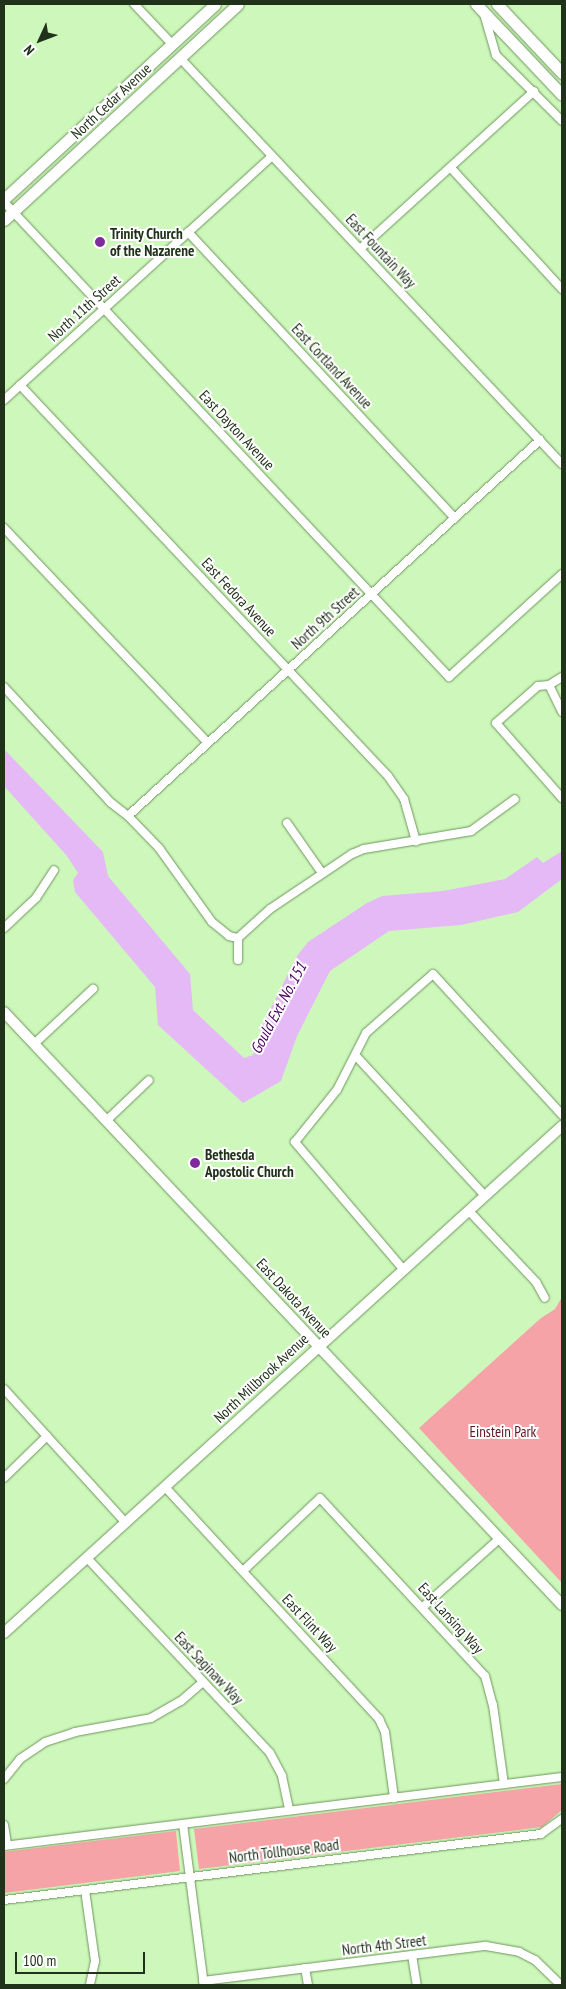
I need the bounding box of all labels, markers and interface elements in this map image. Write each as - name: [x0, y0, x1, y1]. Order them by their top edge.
- north arrow: [15, 15, 65, 65]
- text: N: [20, 41, 38, 59]
- street label: North Cedar Avenue: [67, 59, 155, 143]
- street label: East Fountain Way: [342, 210, 420, 292]
- place label: Trinity Church of the Nazarene: [110, 224, 194, 259]
- marker: Trinity Church of the Nazarene: [94, 236, 106, 248]
- street label: North 11th Street: [44, 271, 124, 345]
- street label: East Cortland Avenue: [288, 320, 376, 412]
- street label: East Dayton Avenue: [195, 386, 279, 474]
- street label: East Fedora Avenue: [198, 554, 280, 640]
- street label: North 9th Street: [288, 583, 362, 653]
- water label: Gould Ext. No. 151: [245, 958, 311, 1058]
- place label: Bethesda Apostolic Church: [205, 1145, 294, 1180]
- marker: Bethesda Apostolic Church: [189, 1157, 201, 1169]
- street label: East Dakota Avenue: [253, 1255, 335, 1341]
- street label: North Millbrook Avenue: [210, 1329, 312, 1427]
- park label: Einstein Park: [470, 1423, 536, 1441]
- street label: East Lansing Way: [414, 1579, 488, 1657]
- street label: East Flint Way: [279, 1590, 341, 1656]
- street label: East Saginaw Way: [171, 1628, 247, 1708]
- street label: North Tollhouse Road: [228, 1835, 340, 1867]
- street label: North 4th Street: [341, 1931, 427, 1959]
- scale bar: [18, 1942, 148, 1974]
- text: 100 m: [23, 1951, 56, 1970]

